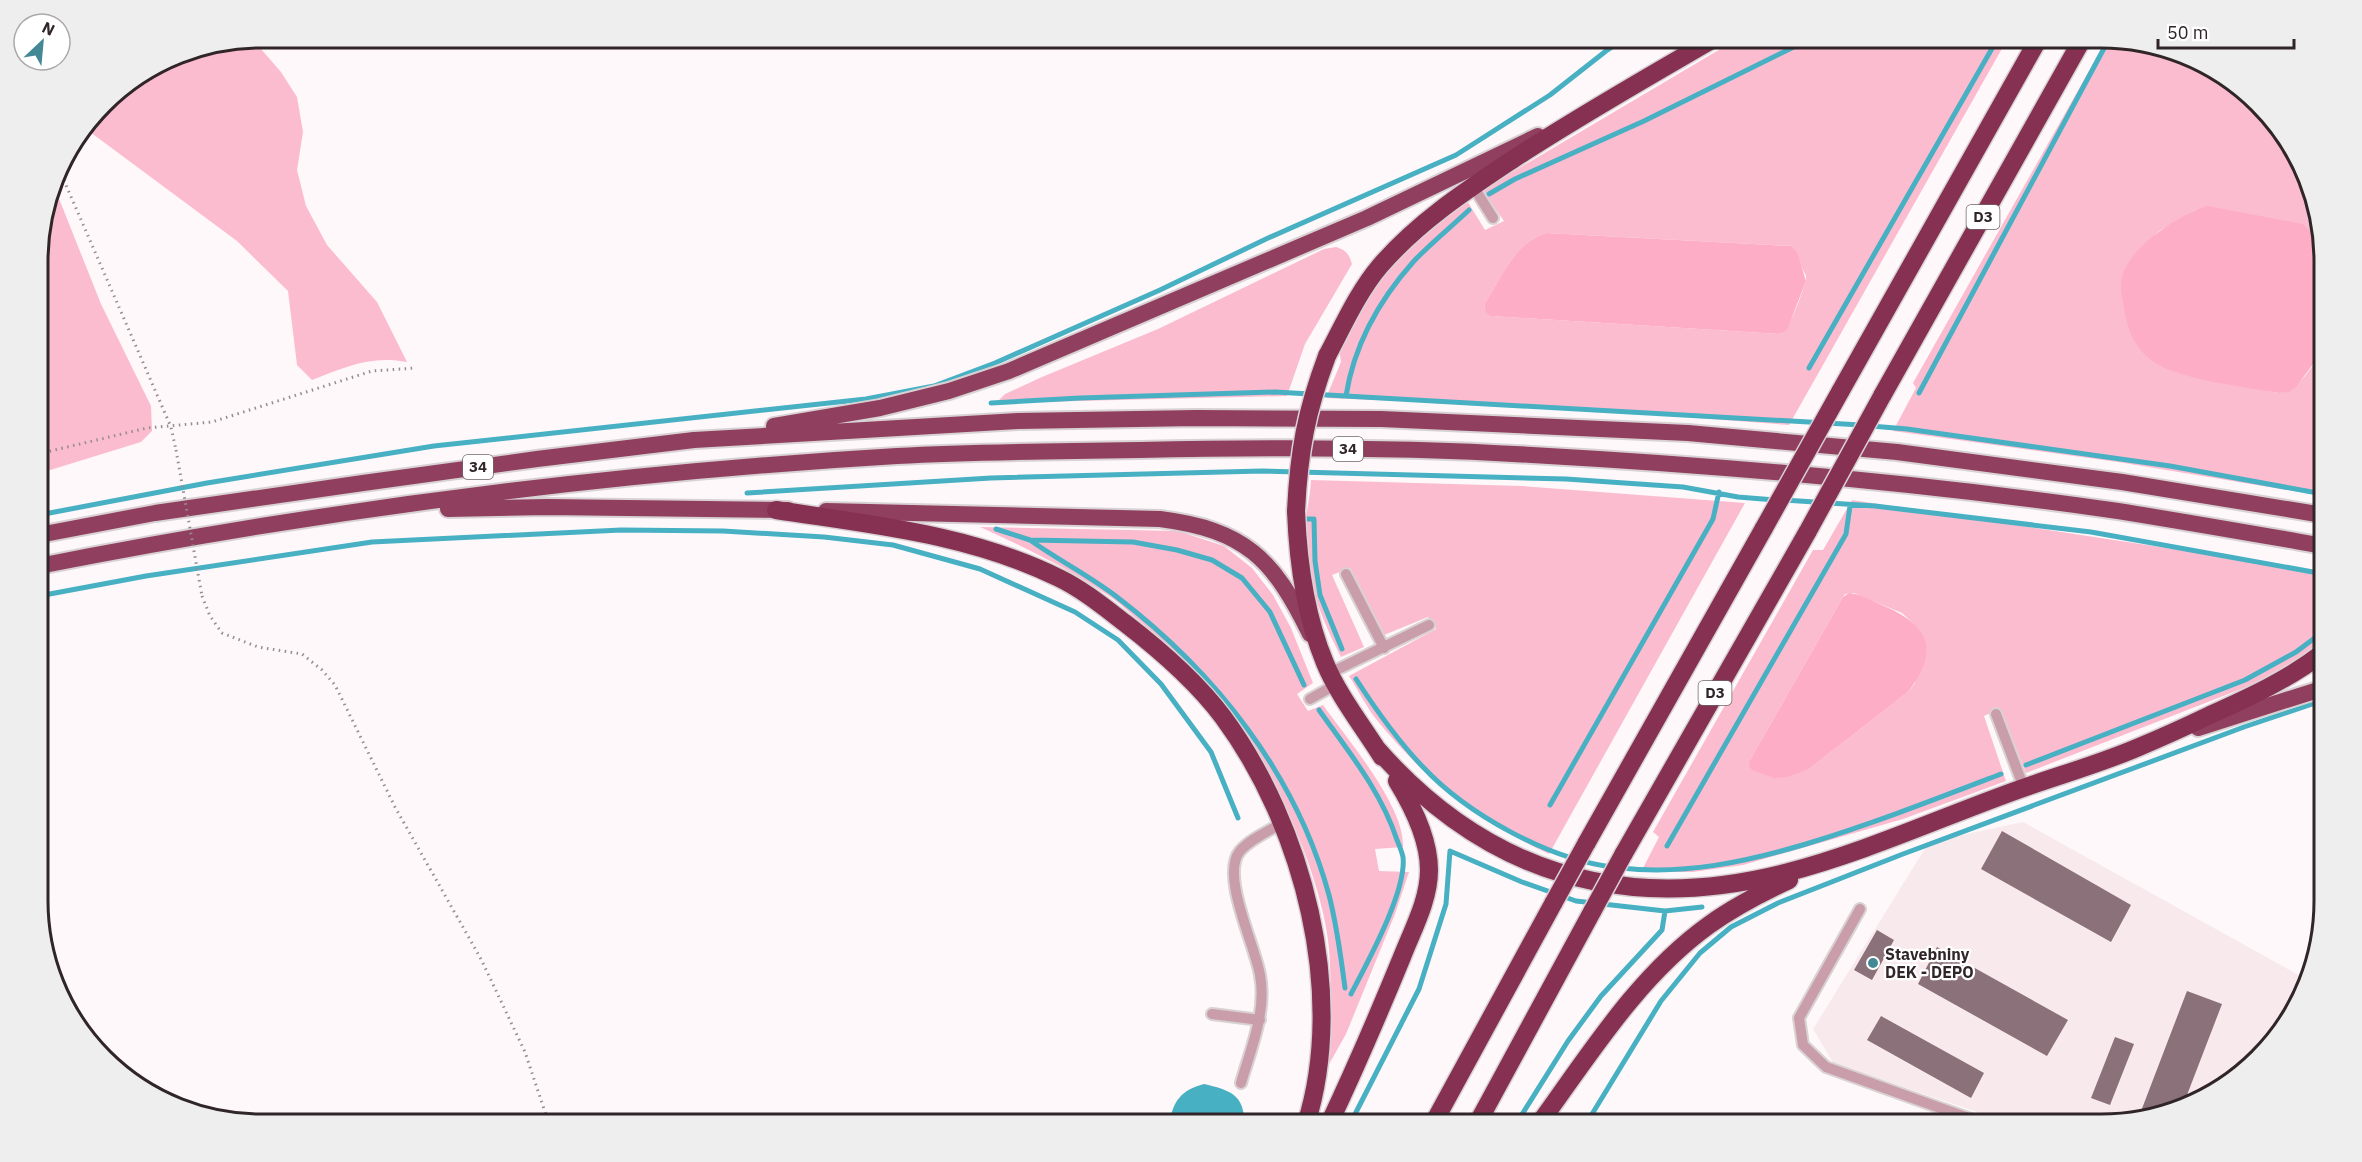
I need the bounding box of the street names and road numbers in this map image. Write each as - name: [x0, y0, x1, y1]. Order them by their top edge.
- road number: D3: [1966, 205, 2000, 229]
- road number: 34: [1333, 437, 1363, 461]
- road number: 34: [463, 455, 493, 479]
- road number: D3: [1698, 681, 1732, 705]

